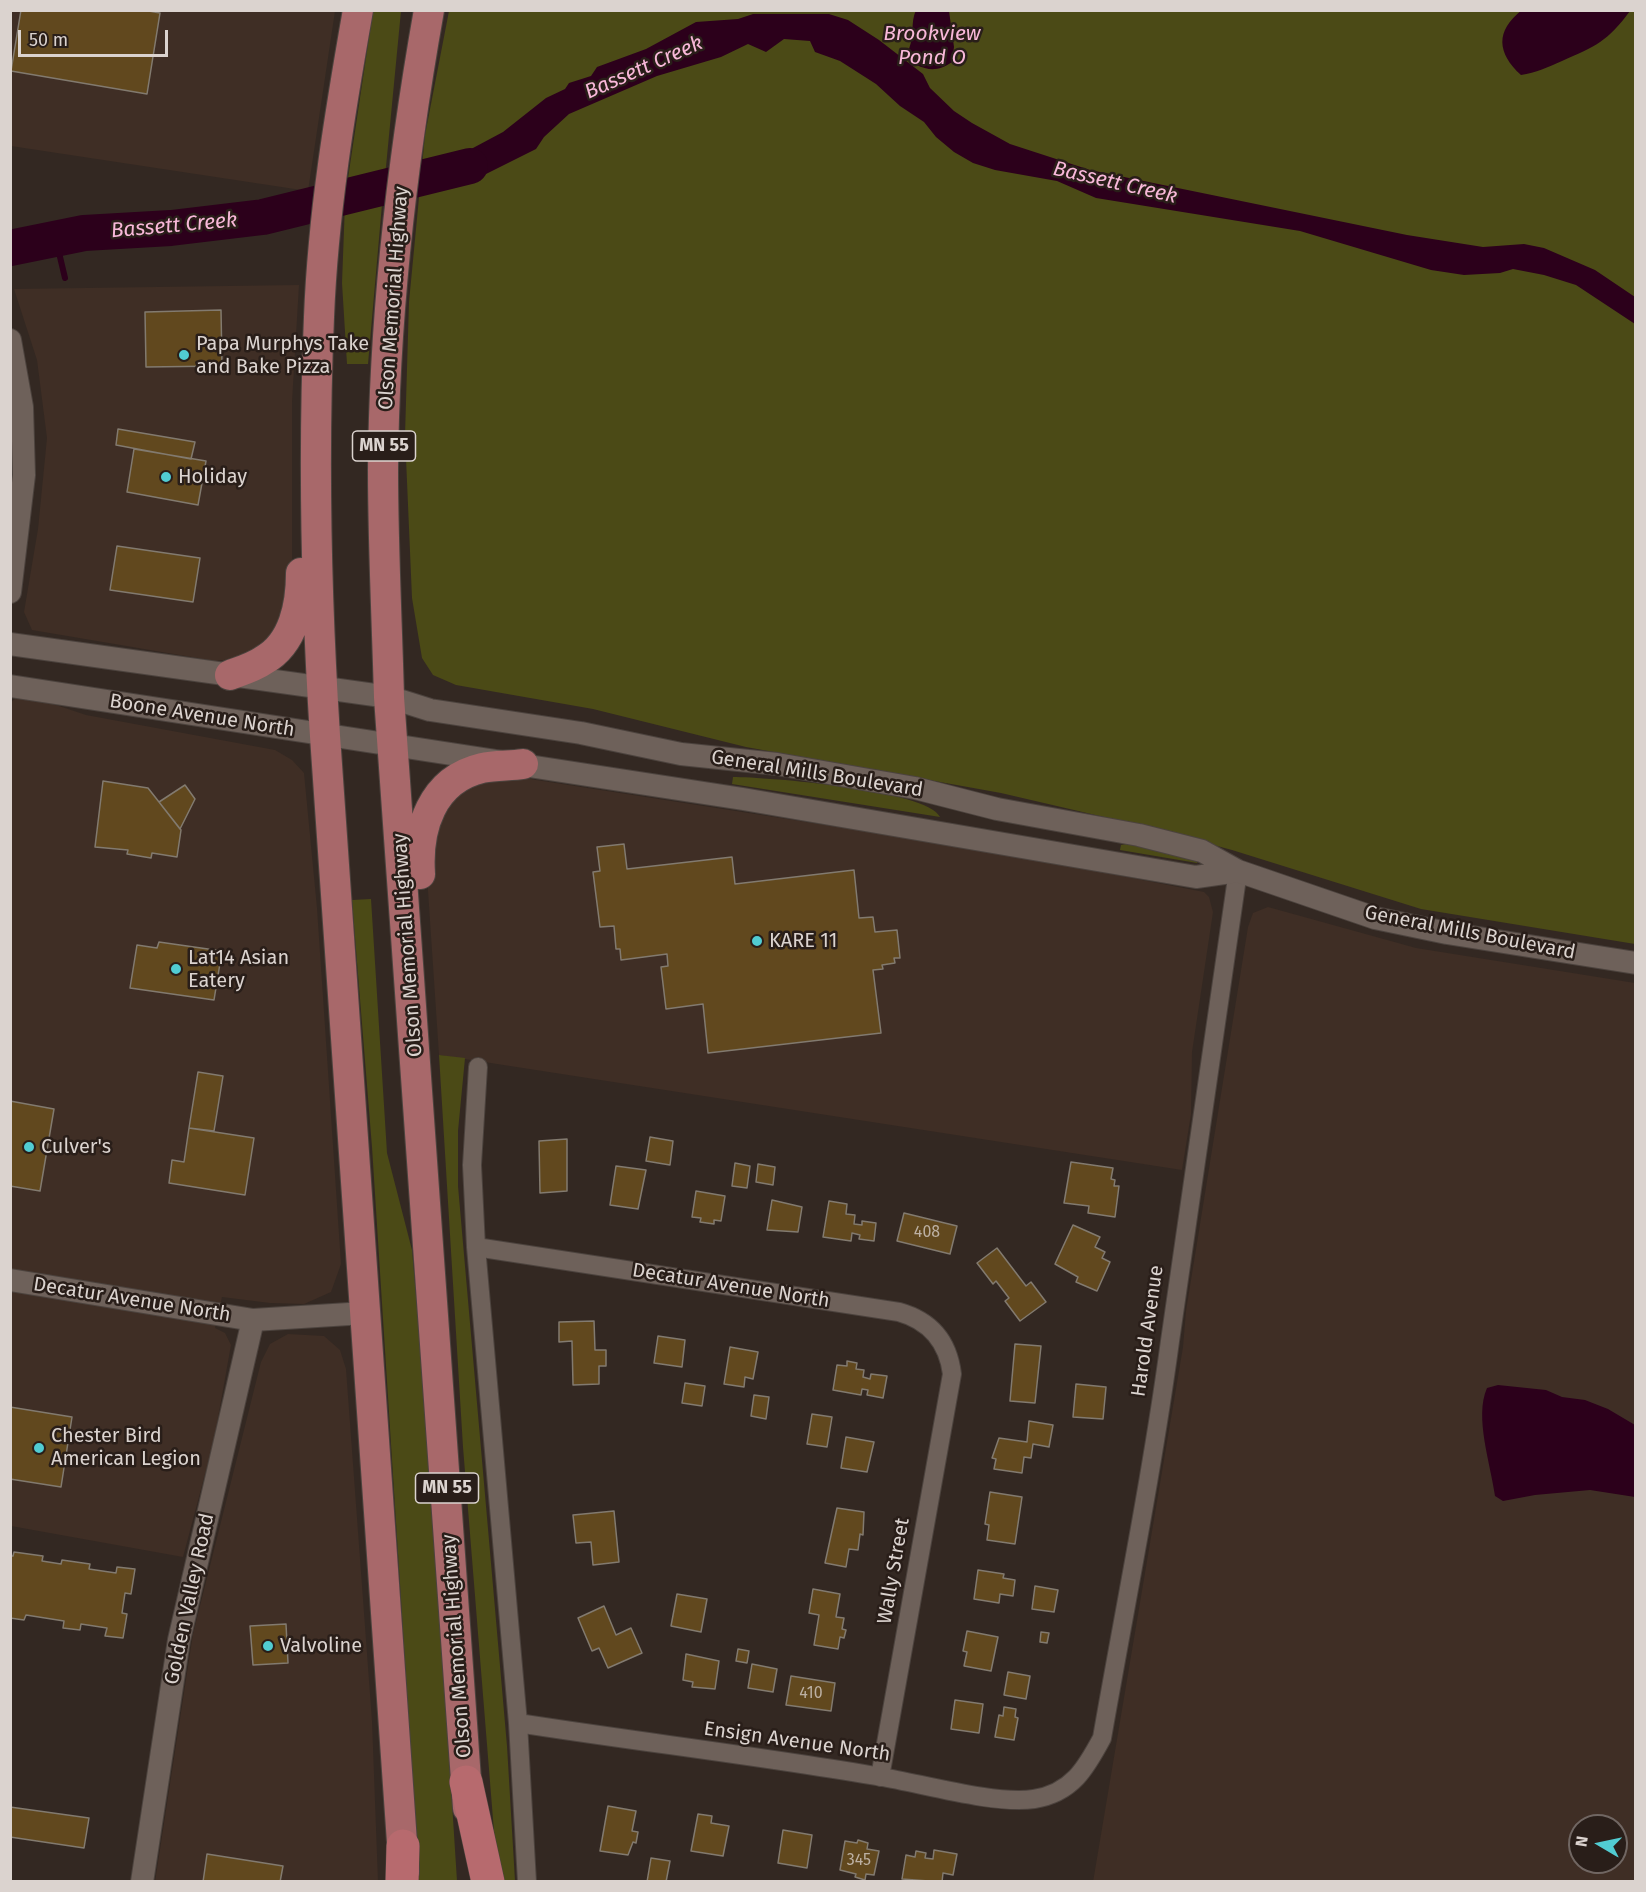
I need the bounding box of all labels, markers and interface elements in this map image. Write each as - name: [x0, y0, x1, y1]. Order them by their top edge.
- scale bar: [21, 18, 171, 56]
- water label: Brookview Pond O: [883, 21, 981, 71]
- text: 50 m: [29, 29, 68, 51]
- water label: Bassett Creek: [581, 31, 707, 105]
- water label: Bassett Creek: [1050, 156, 1180, 210]
- street label: Olson Memorial Highway: [374, 185, 414, 411]
- water label: Bassett Creek: [110, 208, 238, 244]
- place label: Papa Murphys Take and Bake Pizza: [196, 332, 369, 379]
- marker: Papa Murphys Take and Bake Pizza: [177, 348, 191, 362]
- road number: MN 55: [352, 431, 416, 461]
- place label: Holiday: [178, 465, 247, 489]
- marker: Holiday: [159, 470, 173, 484]
- street label: Boone Avenue North: [108, 690, 296, 742]
- street label: General Mills Boulevard: [709, 745, 925, 803]
- street label: Olson Memorial Highway: [388, 832, 428, 1058]
- street label: General Mills Boulevard: [1363, 901, 1577, 965]
- place label: KARE 11: [769, 929, 837, 953]
- marker: KARE 11: [750, 934, 764, 948]
- place label: Lat14 Asian Eatery: [188, 946, 289, 993]
- marker: Lat14 Asian Eatery: [169, 962, 183, 976]
- place label: Culver's: [41, 1135, 111, 1159]
- marker: Culver's: [22, 1140, 36, 1154]
- house number: 408: [914, 1223, 940, 1243]
- street label: Decatur Avenue North: [631, 1259, 831, 1313]
- street label: Harold Avenue: [1127, 1264, 1169, 1398]
- street label: Decatur Avenue North: [32, 1273, 232, 1327]
- place label: Chester Bird American Legion: [51, 1424, 201, 1471]
- marker: Chester Bird American Legion: [32, 1441, 46, 1455]
- road number: MN 55: [416, 1473, 478, 1503]
- street label: Golden Valley Road: [160, 1511, 220, 1687]
- street label: Wally Street: [873, 1516, 915, 1626]
- street label: Olson Memorial Highway: [437, 1533, 477, 1759]
- place label: Valvoline: [280, 1634, 362, 1658]
- marker: Valvoline: [261, 1639, 275, 1653]
- house number: 410: [799, 1684, 823, 1704]
- street label: Ensign Avenue North: [702, 1717, 892, 1767]
- north arrow: [1568, 1814, 1628, 1874]
- text: N: [1571, 1835, 1592, 1848]
- house number: 345: [847, 1851, 871, 1871]

